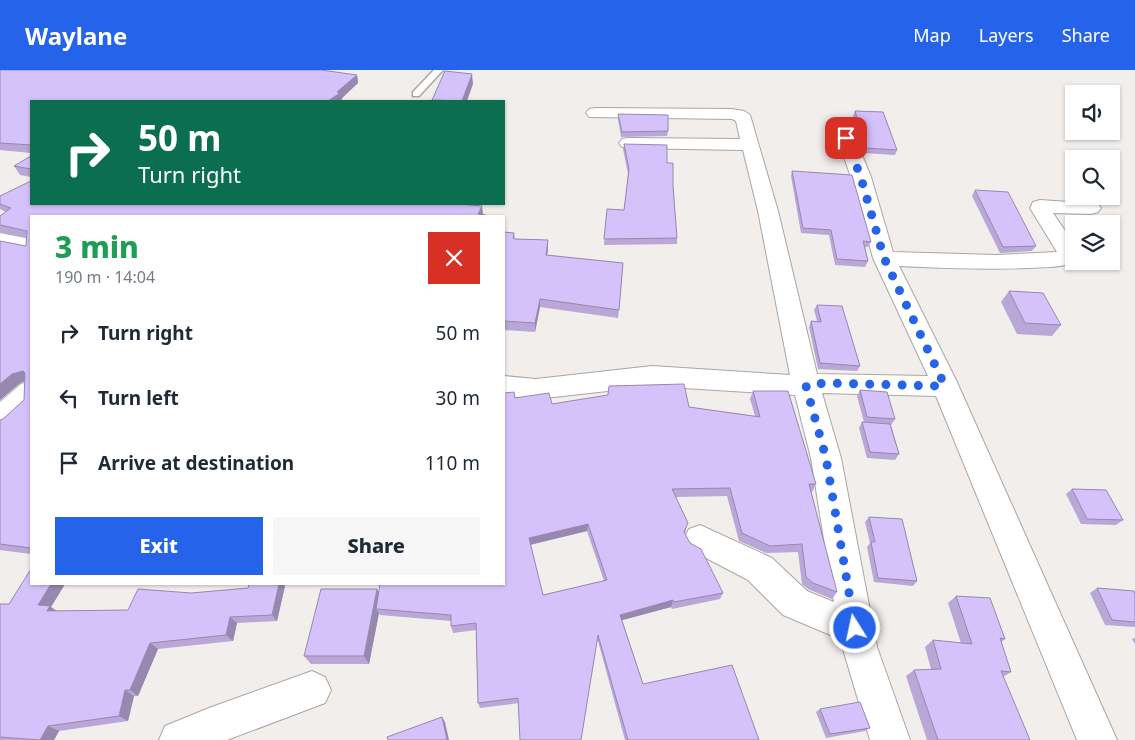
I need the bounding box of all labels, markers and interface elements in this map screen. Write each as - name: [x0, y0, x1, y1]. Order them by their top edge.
- text: Waylane: [25, 19, 127, 52]
- text: Map: [913, 23, 951, 47]
- text: Layers: [979, 23, 1034, 47]
- text: Share: [1062, 23, 1110, 47]
- map controls: [1065, 85, 1120, 270]
- button: sound: [1065, 85, 1120, 140]
- text: 50 m: [138, 114, 221, 161]
- pin: [825, 117, 867, 159]
- icon: right: [55, 120, 120, 185]
- icon: arrive: [832, 124, 860, 152]
- button: search: [1065, 150, 1120, 205]
- text: Turn right: [138, 159, 241, 189]
- button: layers: [1065, 215, 1120, 270]
- text: 3 min: [55, 226, 139, 267]
- button: close: [428, 232, 480, 284]
- text: 190 m · 14:04: [55, 266, 155, 288]
- icon: right: [55, 319, 83, 347]
- text: Turn right: [98, 320, 193, 346]
- text: 50 m: [436, 320, 480, 346]
- icon: left: [55, 384, 83, 412]
- text: Turn left: [98, 385, 179, 411]
- text: 30 m: [436, 385, 480, 411]
- icon: arrive: [55, 449, 83, 477]
- text: Arrive at destination: [98, 450, 294, 476]
- text: 110 m: [425, 450, 480, 476]
- button: Exit: [55, 517, 263, 575]
- button: Share: [273, 517, 480, 575]
- position arrow: [828, 601, 880, 653]

